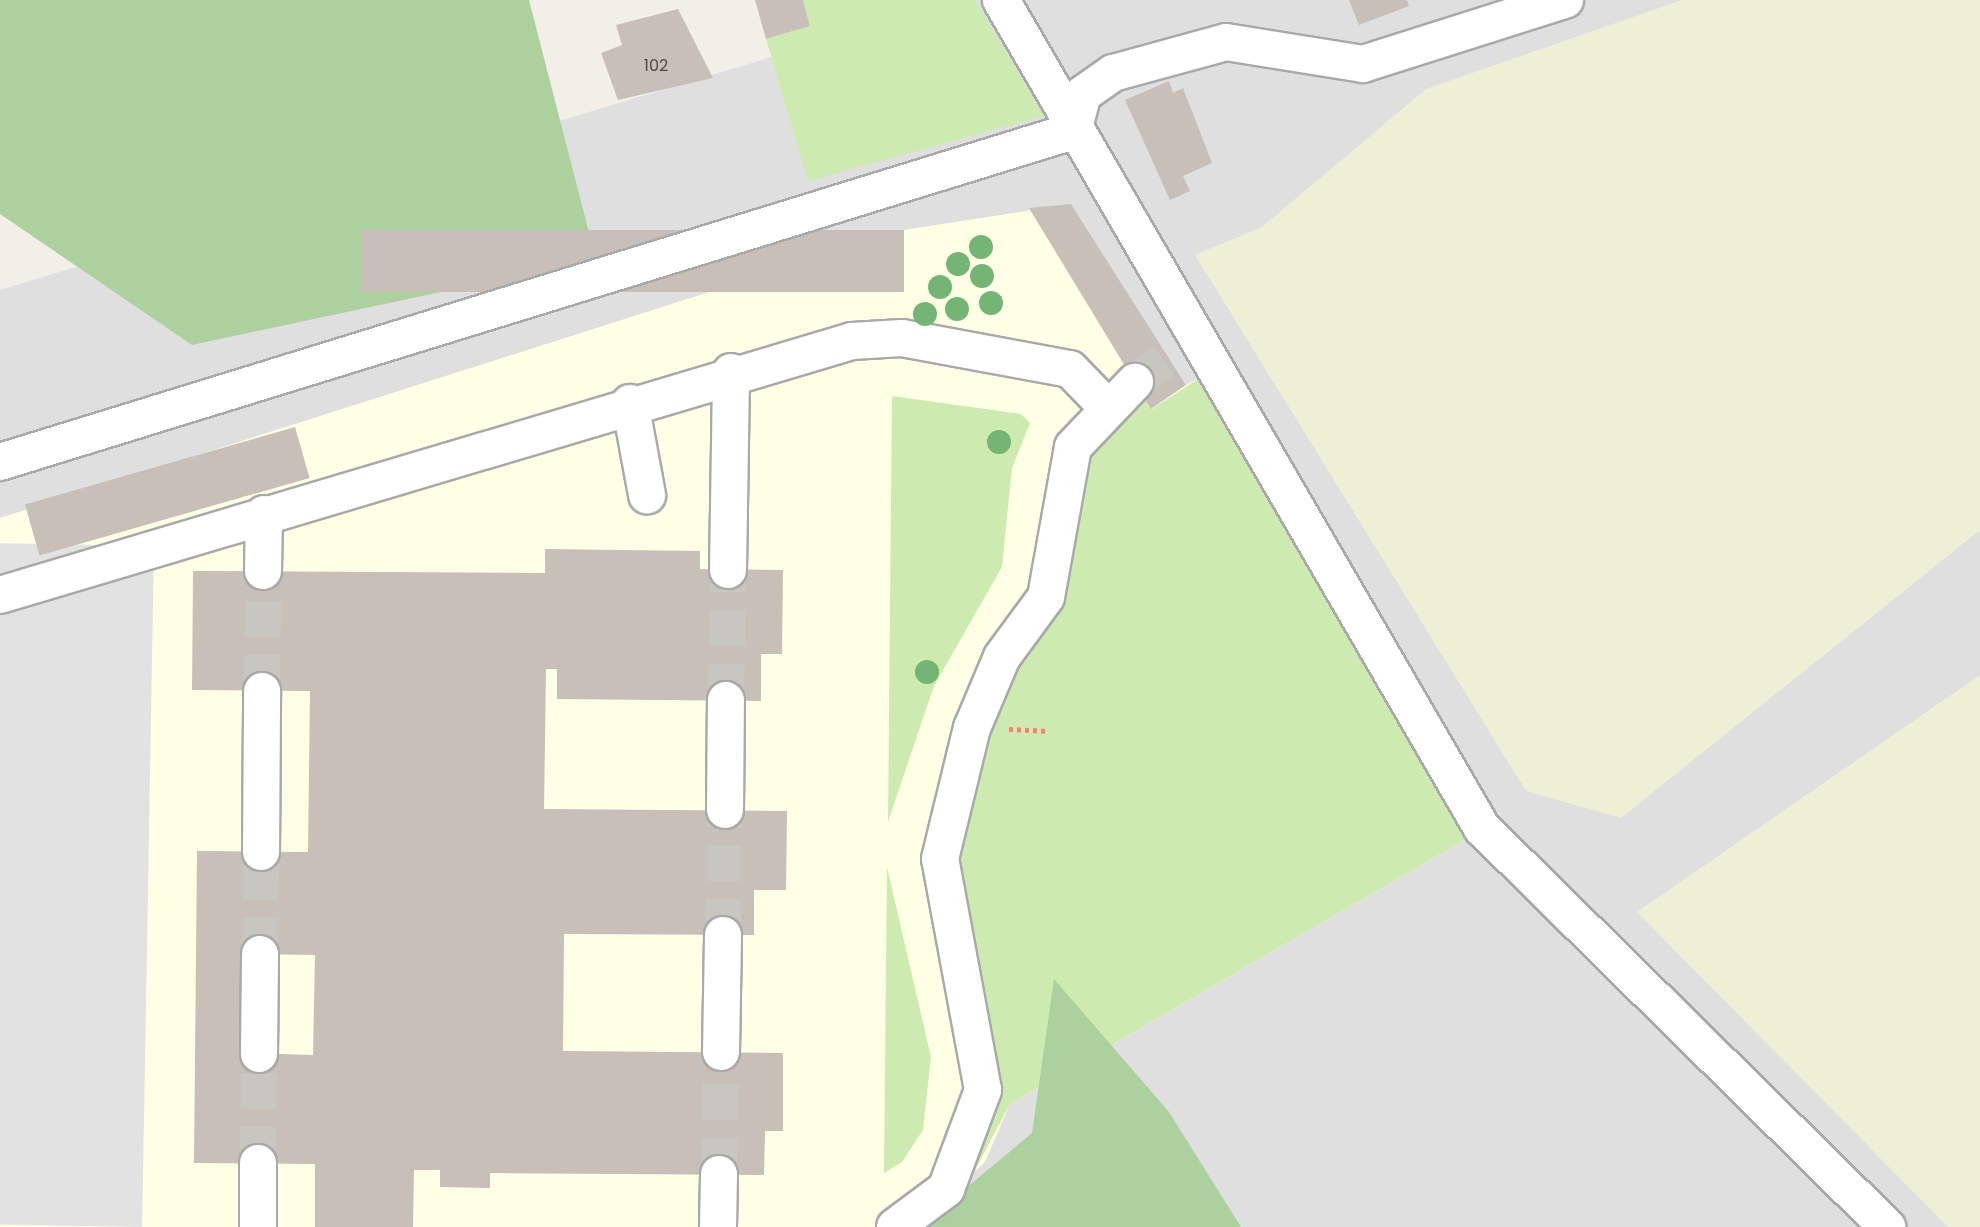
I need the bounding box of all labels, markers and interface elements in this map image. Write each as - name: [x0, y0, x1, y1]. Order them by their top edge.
- house number: 102: [644, 56, 668, 76]

